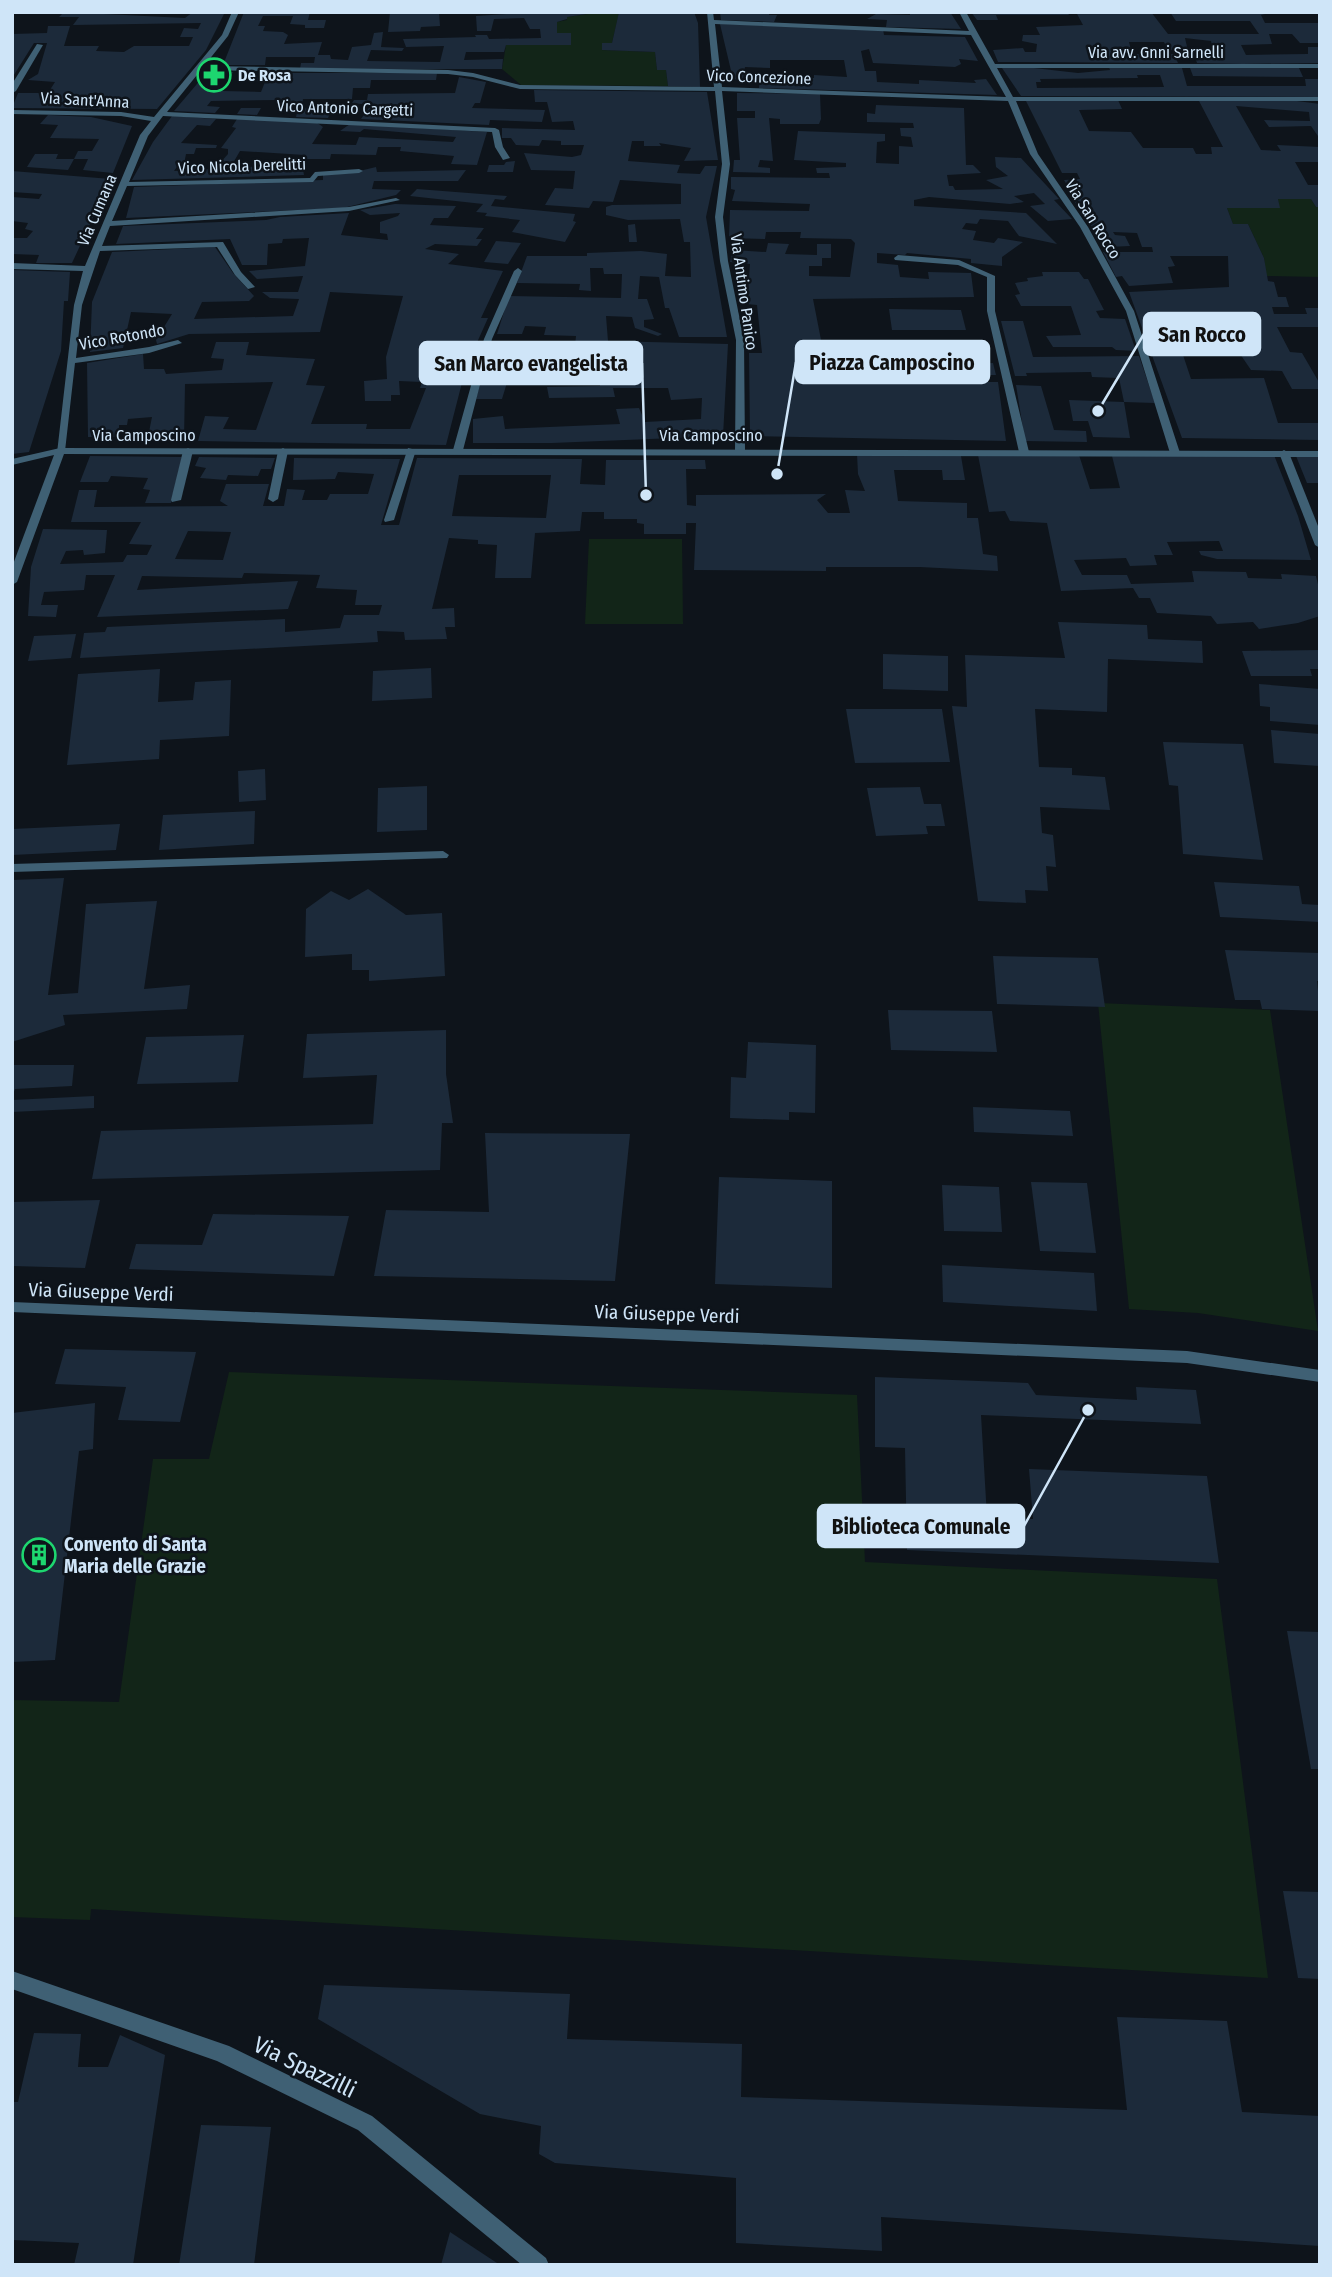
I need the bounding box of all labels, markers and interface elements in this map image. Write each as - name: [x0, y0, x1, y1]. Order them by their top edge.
- street label: Via avv. Gnni Sarnelli: [1088, 43, 1224, 62]
- pharmacy icon: De Rosa: [195, 56, 233, 94]
- place label: De Rosa: [238, 66, 291, 85]
- street label: Vico Concezione: [706, 66, 812, 88]
- street label: Via Sant'Anna: [40, 88, 130, 112]
- street label: Vico Antonio Cargetti: [276, 96, 414, 120]
- street label: Vico Nicola Derelitti: [178, 154, 306, 178]
- street label: Via Cumana: [73, 171, 121, 249]
- street label: Via San Rocco: [1061, 176, 1125, 262]
- street label: Via Antimo Panico: [726, 233, 762, 351]
- callout: San Rocco: [1144, 313, 1260, 355]
- street label: Vico Rotondo: [78, 320, 166, 354]
- text: San Rocco: [1158, 322, 1246, 348]
- callout: Piazza Camposcino: [796, 341, 989, 383]
- callout: San Marco evangelista: [420, 342, 642, 384]
- text: Piazza Camposcino: [809, 350, 975, 376]
- text: San Marco evangelista: [434, 351, 628, 377]
- street label: Via Camposcino: [92, 426, 196, 445]
- street label: Via Camposcino: [659, 426, 763, 445]
- street label: Via Giuseppe Verdi: [28, 1278, 174, 1306]
- street label: Via Giuseppe Verdi: [594, 1300, 740, 1328]
- callout: Biblioteca Comunale: [818, 1505, 1024, 1547]
- text: Biblioteca Comunale: [832, 1514, 1011, 1540]
- place label: Convento di Santa Maria delle Grazie: [64, 1533, 207, 1578]
- building icon: Convento di Santa Maria delle Grazie: [20, 1536, 58, 1574]
- street label: Via Spazzilli: [249, 2030, 361, 2104]

